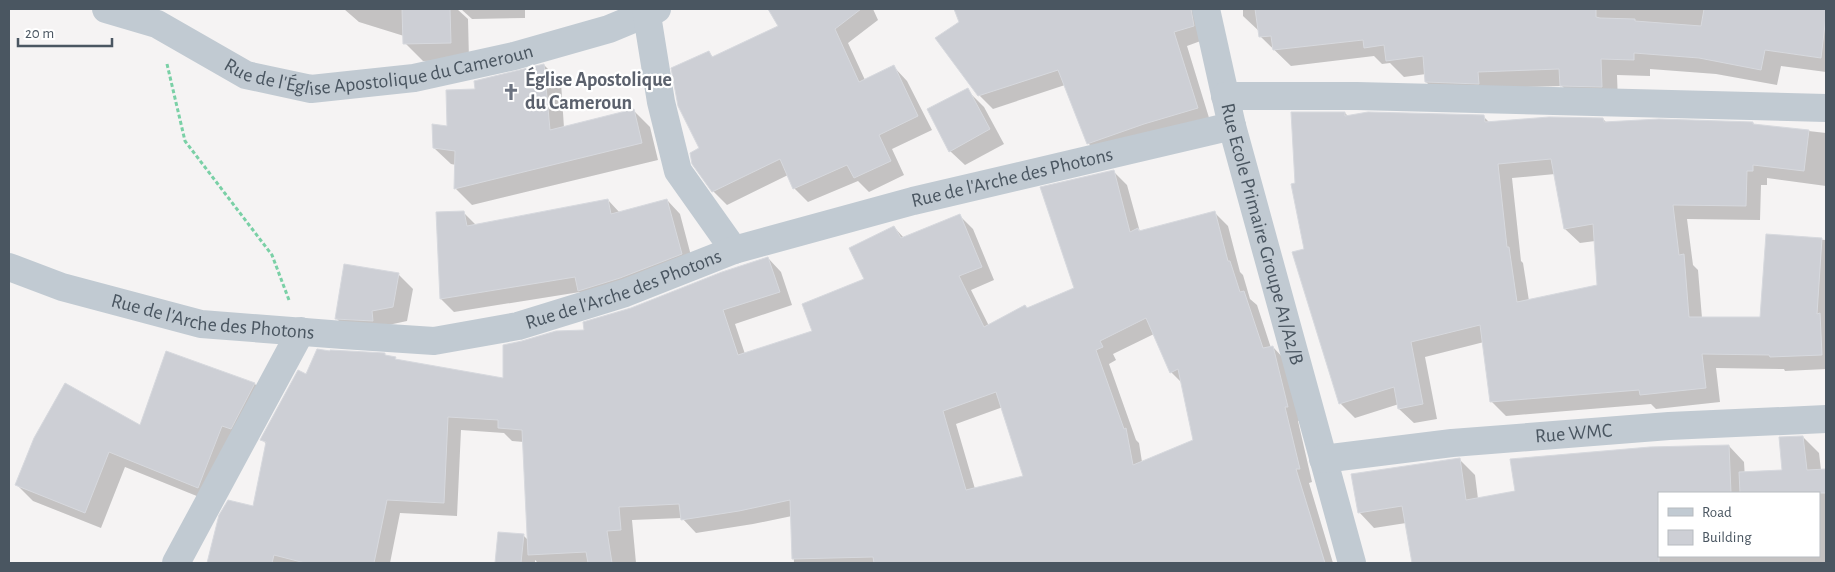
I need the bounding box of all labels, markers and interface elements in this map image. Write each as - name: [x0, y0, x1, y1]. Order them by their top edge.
- scale bar: [18, 15, 111, 47]
- text: 20 m: [25, 26, 54, 41]
- street label: Rue de l'Église Apostolique du Cameroun: [221, 41, 535, 99]
- place label: Église Apostolique du Cameroun: [525, 66, 672, 113]
- church icon: Église Apostolique du Cameroun: [501, 82, 521, 102]
- street label: Rue Ecole Primaire Groupe A1/A2/B: [1217, 101, 1307, 367]
- street label: Rue de l'Arche des Photons: [909, 144, 1115, 211]
- street label: Rue de l'Arche des Photons: [523, 246, 724, 333]
- street label: Rue de l'Arche des Photons: [109, 290, 315, 343]
- street label: Rue WMC: [1534, 420, 1613, 446]
- legend: [1658, 492, 1820, 557]
- text: Road: [1702, 505, 1732, 520]
- text: Building: [1702, 530, 1752, 545]

